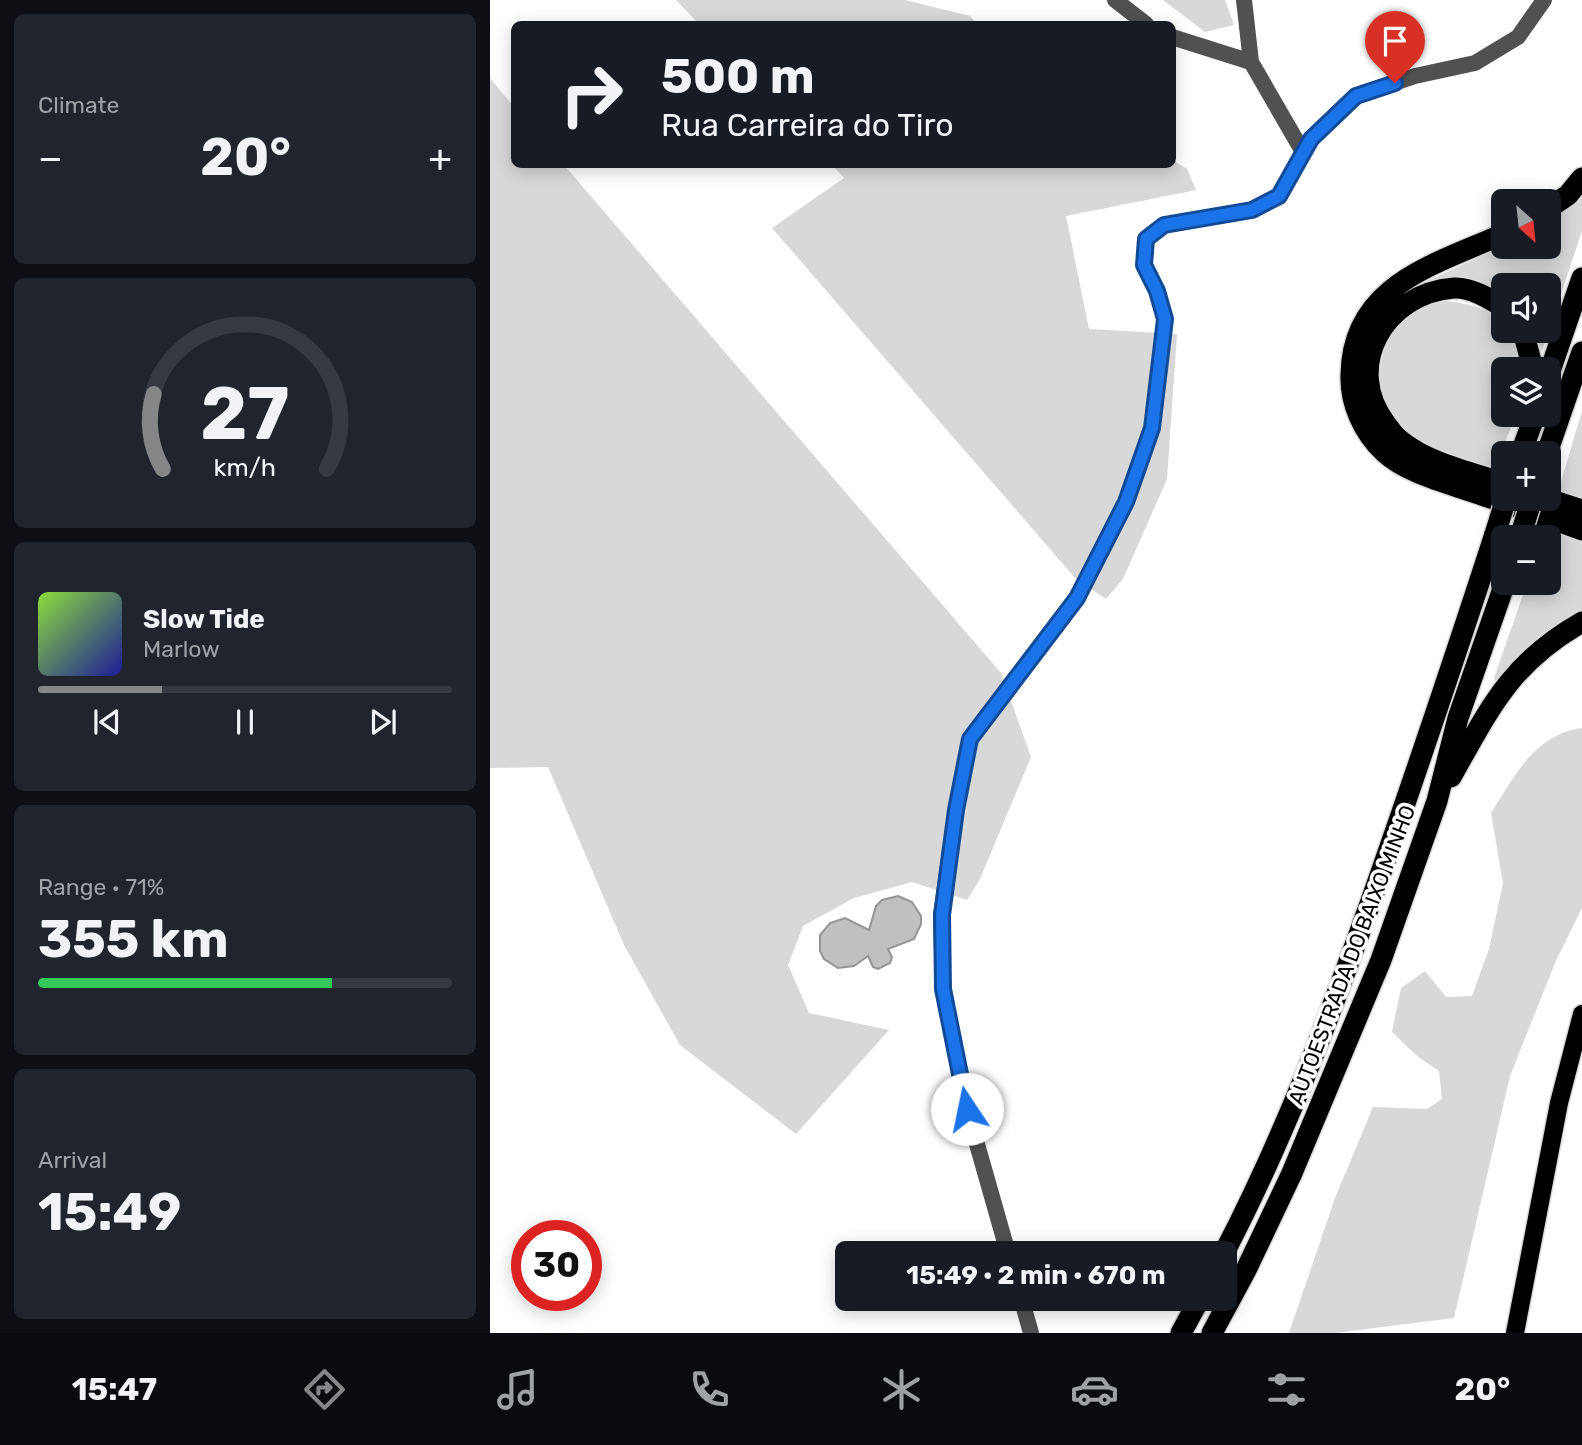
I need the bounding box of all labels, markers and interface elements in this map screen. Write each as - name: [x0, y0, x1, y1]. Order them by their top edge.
- pin: [1365, 11, 1425, 83]
- icon: arrive: [1376, 22, 1414, 60]
- text: 500 m: [661, 47, 815, 105]
- icon: right: [546, 49, 637, 140]
- text: Climate: [38, 91, 119, 119]
- text: Rua Carreira do Tiro: [661, 106, 954, 144]
- text: 20°: [200, 126, 291, 188]
- text: −: [38, 135, 63, 181]
- text: +: [428, 135, 452, 181]
- north arrow: [1491, 189, 1561, 259]
- map controls: [1491, 189, 1561, 595]
- button: sound: [1491, 273, 1561, 343]
- button: layers: [1491, 357, 1561, 427]
- text: 27: [200, 371, 290, 457]
- button: +: [1491, 441, 1561, 511]
- text: km/h: [214, 452, 276, 481]
- button: −: [1491, 525, 1561, 595]
- text: Slow Tide: [143, 604, 265, 635]
- text: Marlow: [143, 635, 220, 663]
- icon: previous: [88, 703, 126, 741]
- icon: pause: [226, 703, 264, 741]
- icon: next: [364, 703, 402, 741]
- street label: AUTOESTRADA DO BAIXO MINHO: [1283, 801, 1420, 1108]
- text: Range · 71%: [38, 873, 164, 901]
- text: 355 km: [38, 908, 229, 970]
- position arrow: [930, 1072, 1004, 1146]
- text: Arrival: [38, 1146, 107, 1174]
- text: 15:49: [38, 1181, 181, 1243]
- speed limit sign: 30: [511, 1220, 602, 1311]
- text: 15:49 · 2 min · 670 m: [906, 1260, 1166, 1291]
- icon: directions: [300, 1365, 349, 1414]
- icon: music: [493, 1365, 542, 1414]
- icon: phone: [685, 1365, 734, 1414]
- icon: climate: [877, 1365, 926, 1414]
- icon: car: [1070, 1365, 1119, 1414]
- icon: filters: [1262, 1365, 1311, 1414]
- text: 15:47: [72, 1370, 157, 1408]
- text: 20°: [1455, 1370, 1510, 1408]

